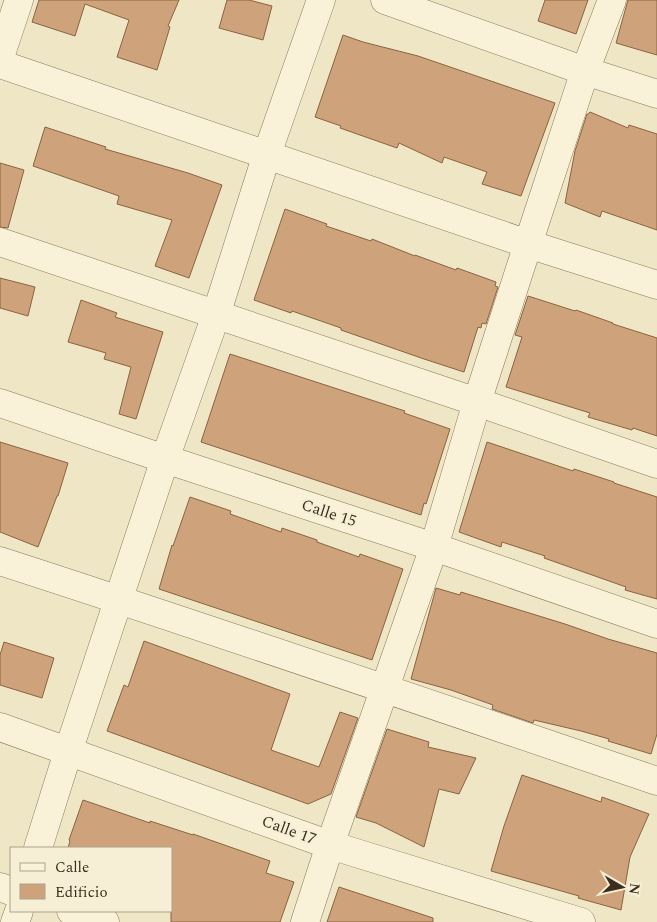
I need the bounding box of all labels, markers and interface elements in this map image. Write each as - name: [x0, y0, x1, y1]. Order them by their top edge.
- street label: Calle 15: [298, 493, 360, 533]
- street label: Calle 17: [258, 809, 320, 851]
- legend: [10, 847, 172, 912]
- text: Calle: [55, 856, 89, 879]
- north arrow: [597, 862, 647, 912]
- text: Edificio: [55, 881, 108, 904]
- text: N: [623, 882, 646, 896]

